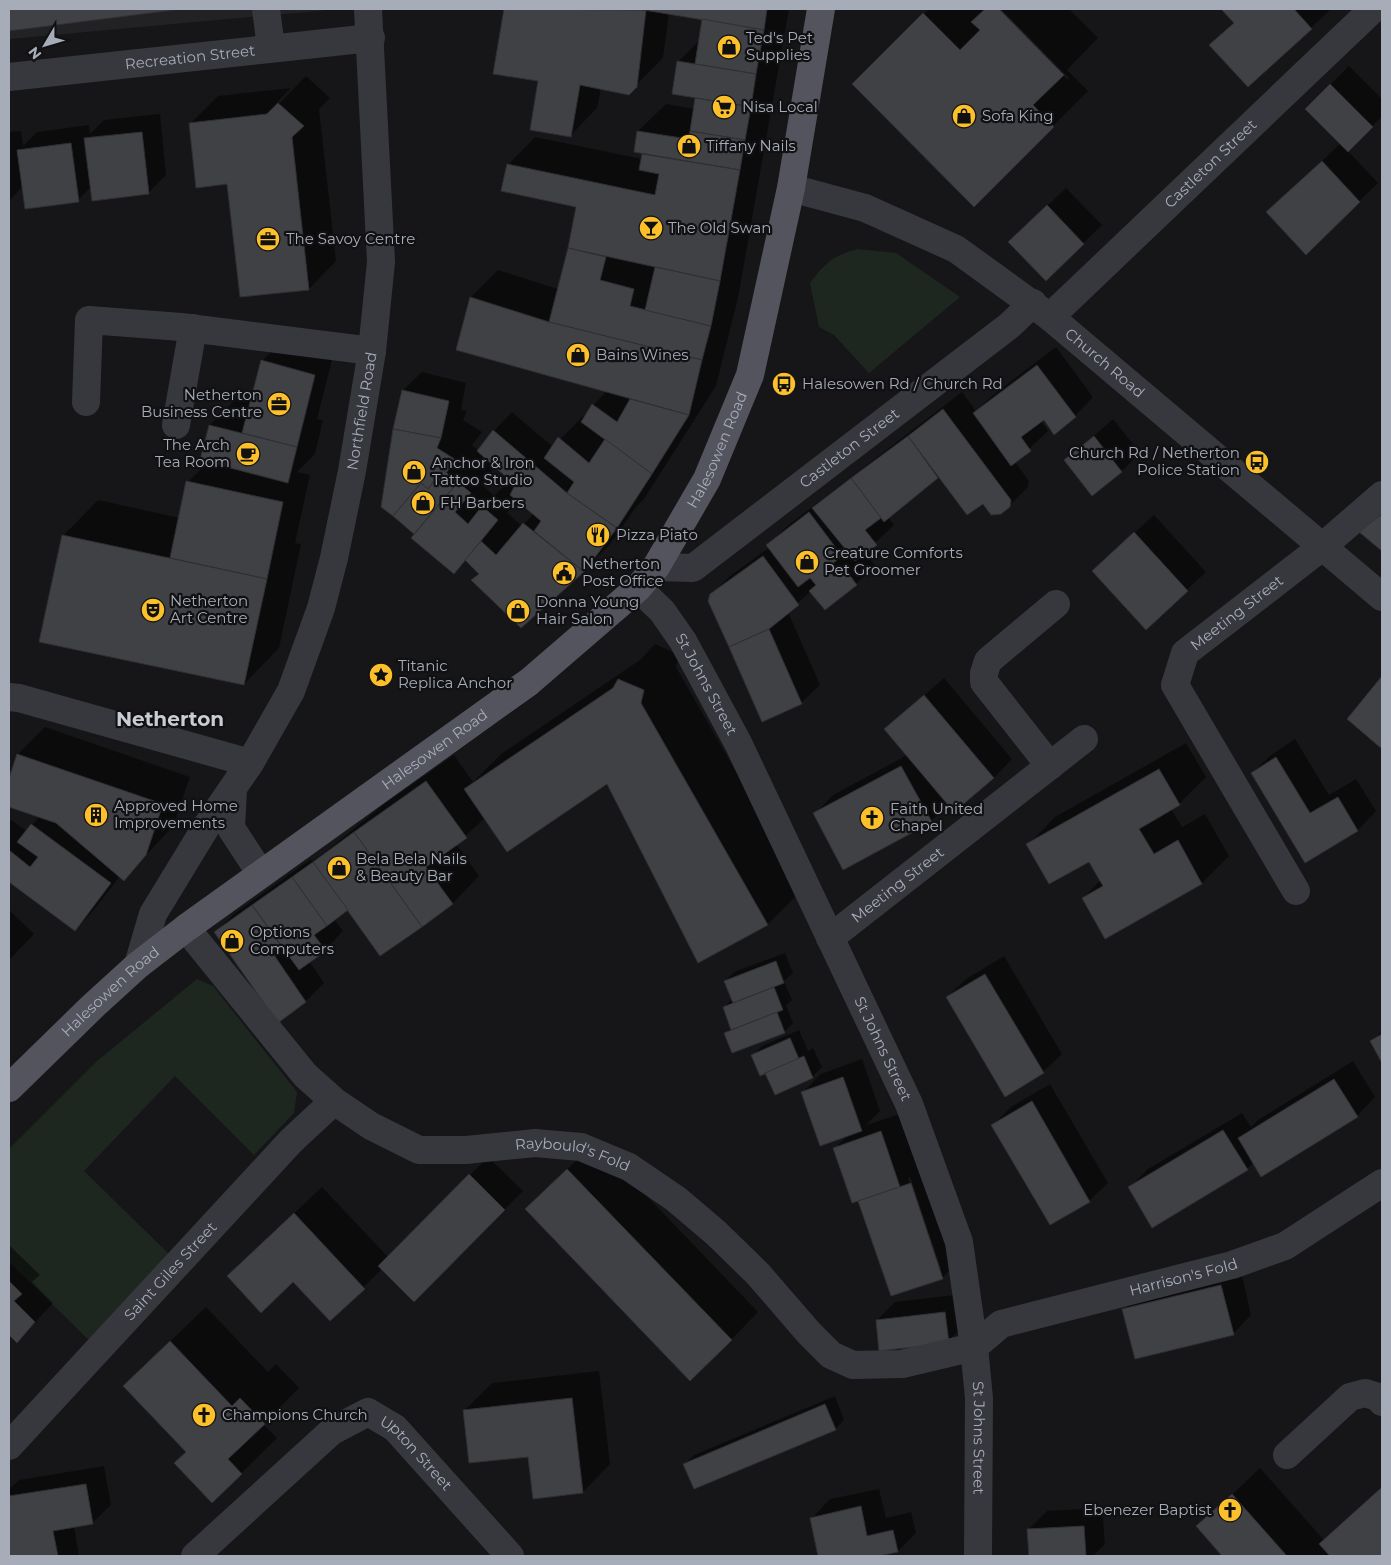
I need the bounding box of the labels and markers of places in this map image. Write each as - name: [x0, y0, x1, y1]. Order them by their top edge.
- place label: Ted's Pet Supplies: [746, 28, 813, 64]
- shop icon: Ted's Pet Supplies: [716, 34, 742, 60]
- supermarket icon: Nisa Local: [711, 94, 737, 120]
- place label: Nisa Local: [742, 97, 818, 116]
- shop icon: Sofa King: [951, 103, 977, 129]
- place label: Sofa King: [982, 106, 1053, 125]
- shop icon: Tiffany Nails: [676, 133, 702, 159]
- place label: Tiffany Nails: [706, 136, 796, 155]
- bar icon: The Old Swan: [638, 215, 664, 241]
- place label: The Old Swan: [668, 218, 771, 237]
- office icon: The Savoy Centre: [255, 226, 281, 252]
- place label: The Savoy Centre: [286, 229, 415, 248]
- shop icon: Bains Wines: [565, 342, 591, 368]
- place label: Bains Wines: [596, 345, 689, 364]
- bus stop icon: Halesowen Rd / Church Rd: [771, 371, 797, 397]
- place label: Halesowen Rd / Church Rd: [802, 374, 1003, 393]
- place label: Netherton Business Centre: [141, 385, 262, 421]
- office icon: Netherton Business Centre: [266, 391, 292, 417]
- place label: The Arch Tea Room: [155, 435, 230, 471]
- cafe icon: The Arch Tea Room: [235, 441, 261, 467]
- place label: Church Rd / Netherton Police Station: [1069, 443, 1240, 479]
- bus stop icon: Church Rd / Netherton Police Station: [1244, 449, 1270, 475]
- place label: Anchor & Iron Tattoo Studio: [432, 453, 535, 489]
- shop icon: Anchor & Iron Tattoo Studio: [401, 459, 427, 485]
- shop icon: FH Barbers: [410, 490, 436, 516]
- place label: FH Barbers: [440, 493, 524, 512]
- restaurant icon: Pizza Piato: [585, 522, 611, 548]
- place label: Pizza Piato: [616, 525, 698, 544]
- place label: Creature Comforts Pet Groomer: [824, 543, 963, 579]
- shop icon: Creature Comforts Pet Groomer: [794, 549, 820, 575]
- place label: Netherton Post Office: [582, 554, 664, 590]
- public building icon: Netherton Post Office: [551, 560, 577, 586]
- place label: Netherton Art Centre: [170, 591, 248, 627]
- place label: Donna Young Hair Salon: [536, 592, 639, 628]
- theatre icon: Netherton Art Centre: [140, 597, 166, 623]
- shop icon: Donna Young Hair Salon: [505, 598, 531, 624]
- place label: Titanic Replica Anchor: [398, 656, 512, 692]
- place icon: Titanic Replica Anchor: [368, 662, 394, 688]
- place label: Approved Home Improvements: [114, 796, 238, 832]
- place label: Faith United Chapel: [890, 799, 983, 835]
- building icon: Approved Home Improvements: [83, 802, 109, 828]
- church icon: Faith United Chapel: [859, 805, 885, 831]
- place label: Bela Bela Nails & Beauty Bar: [356, 849, 467, 885]
- shop icon: Bela Bela Nails & Beauty Bar: [326, 855, 352, 881]
- place label: Options Computers: [250, 922, 334, 958]
- shop icon: Options Computers: [219, 928, 245, 954]
- church icon: Champions Church: [191, 1402, 217, 1428]
- place label: Champions Church: [222, 1405, 368, 1424]
- church icon: Ebenezer Baptist: [1217, 1497, 1243, 1523]
- place label: Ebenezer Baptist: [1083, 1500, 1212, 1519]

